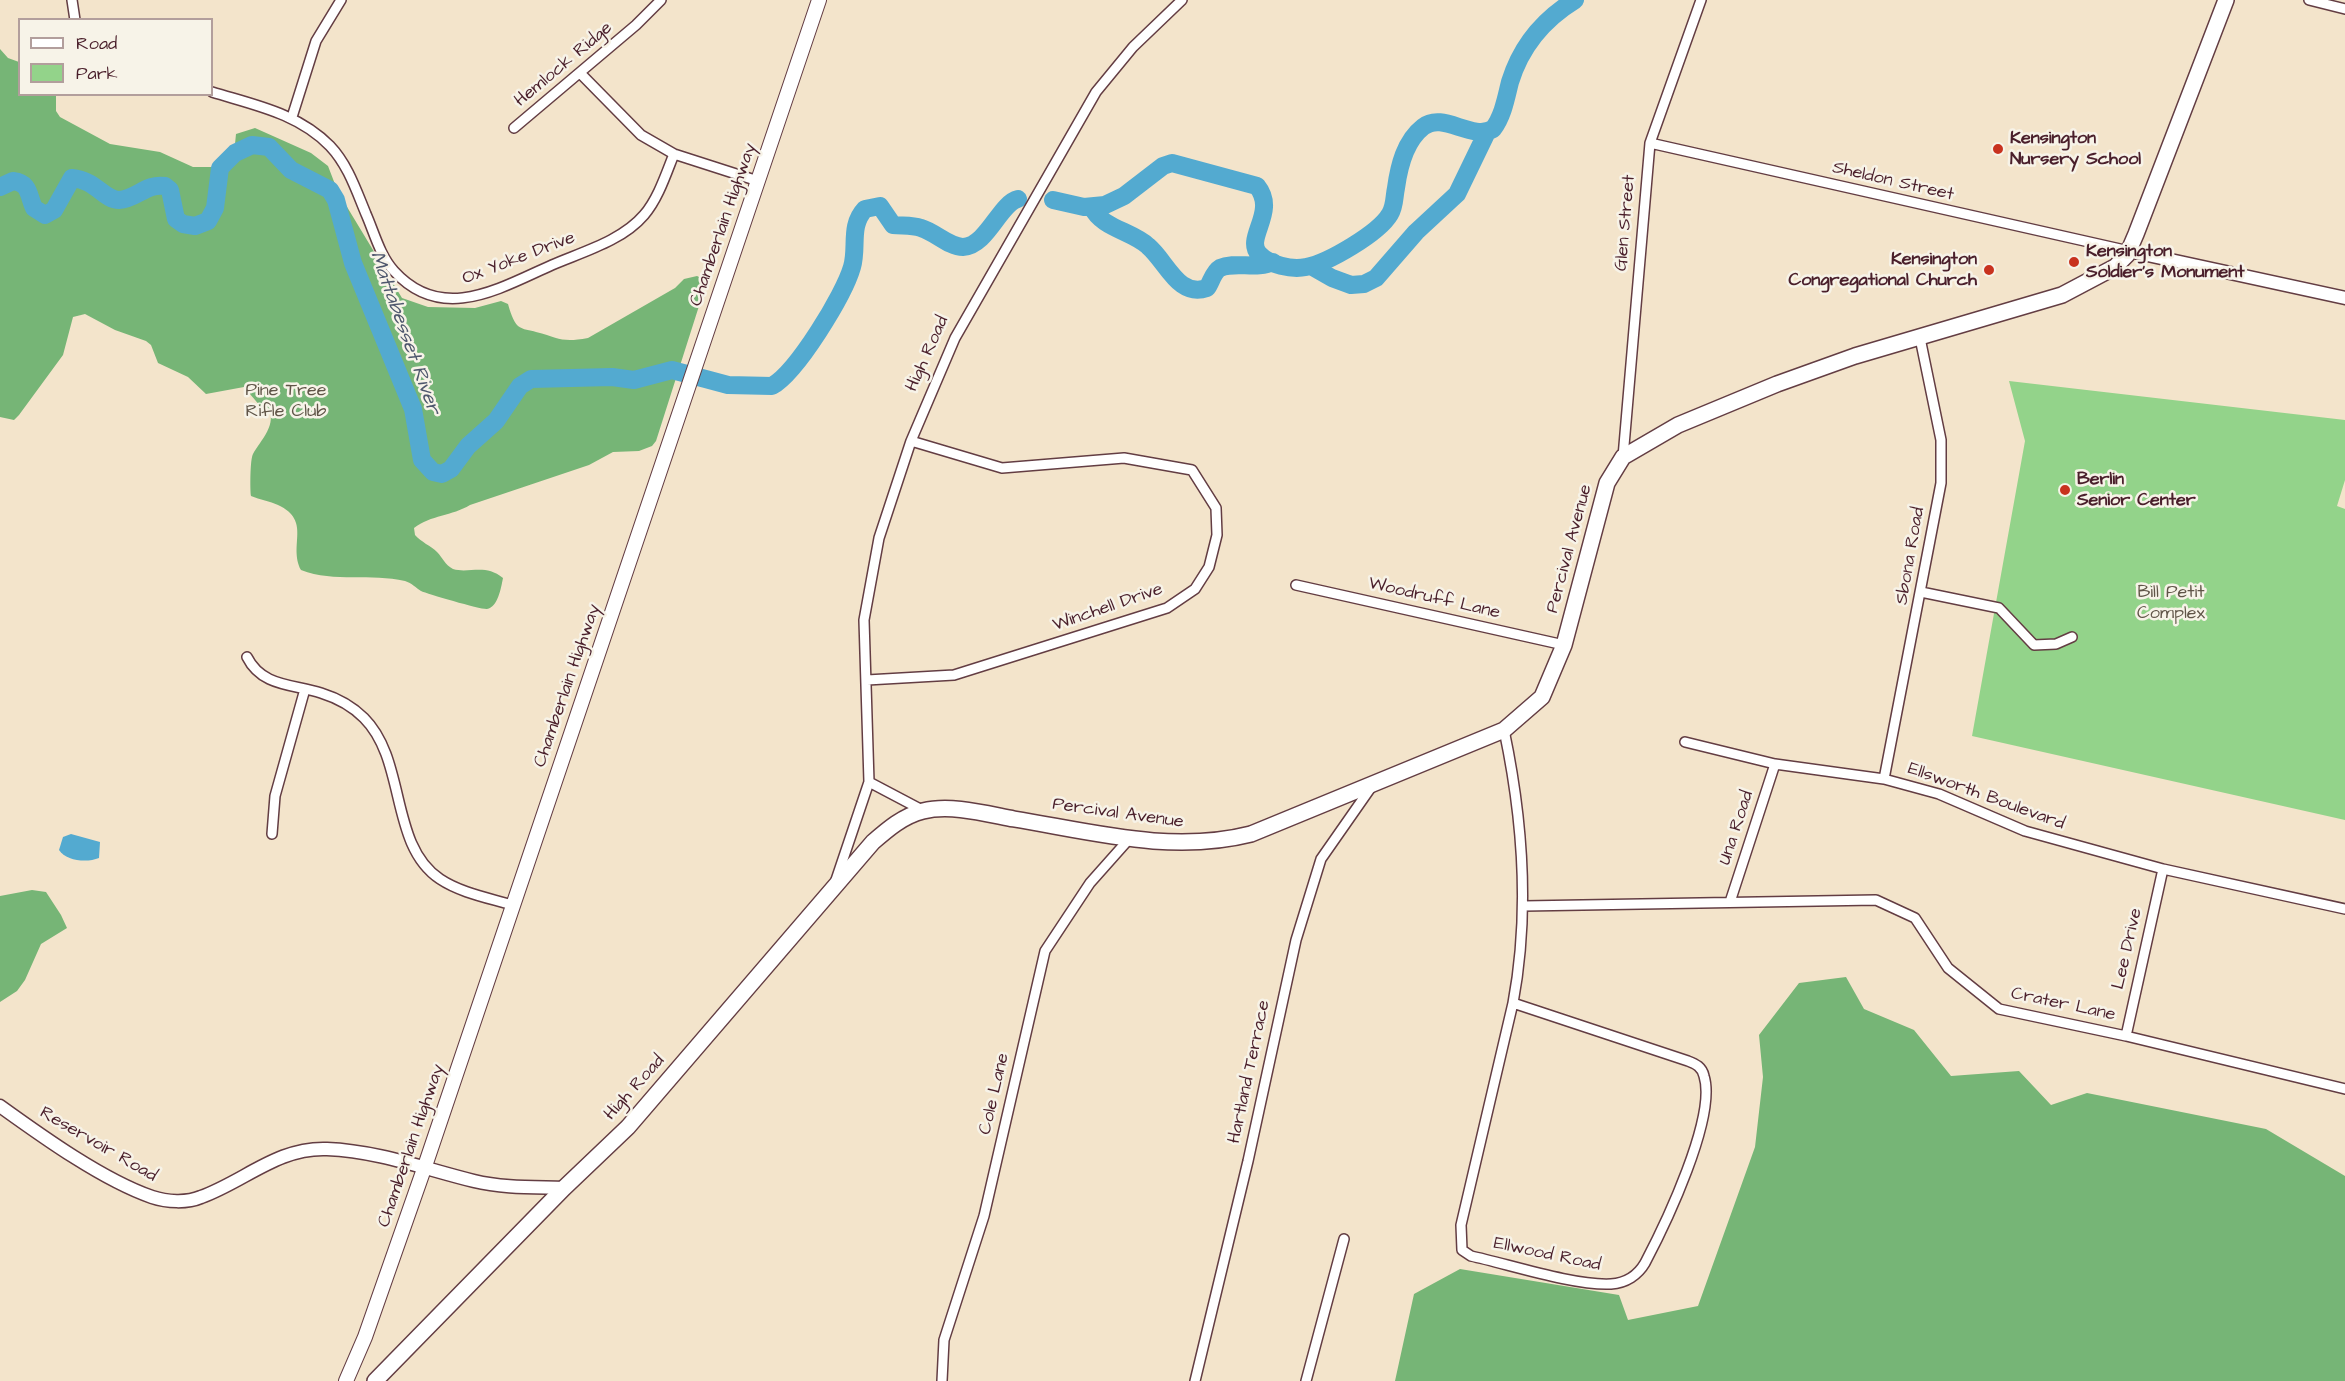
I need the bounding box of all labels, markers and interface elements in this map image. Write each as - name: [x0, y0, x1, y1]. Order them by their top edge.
- legend: [18, 18, 213, 96]
- street label: Hemlock Ridge: [511, 18, 617, 112]
- text: Road: [76, 31, 117, 56]
- text: Park: [76, 61, 118, 86]
- place label: Kensington Nursery School: [2010, 128, 2141, 170]
- street label: Chamberlain Highway: [686, 141, 762, 309]
- marker: Kensington Nursery School: [1991, 142, 2005, 156]
- street label: Sheldon Street: [1830, 158, 1956, 206]
- street label: Glen Street: [1611, 174, 1641, 272]
- street label: Ox Yoke Drive: [460, 228, 578, 290]
- place label: Kensington Soldier's Monument: [2086, 241, 2244, 284]
- water label: Mattabesset River: [363, 248, 445, 418]
- place label: Kensington Congregational Church: [1788, 249, 1977, 292]
- marker: Kensington Soldier's Monument: [2067, 255, 2081, 269]
- marker: Kensington Congregational Church: [1982, 263, 1996, 277]
- street label: High Road: [902, 313, 954, 395]
- park label: Pine Tree Rifle Club: [246, 380, 326, 422]
- place label: Berlin Senior Center: [2077, 469, 2196, 512]
- street label: Percival Avenue: [1542, 482, 1598, 616]
- marker: Berlin Senior Center: [2058, 483, 2072, 497]
- street label: Sbona Road: [1892, 506, 1930, 606]
- street label: Woodruff Lane: [1366, 573, 1502, 625]
- street label: Winchell Drive: [1050, 579, 1166, 637]
- park label: Bill Petit Complex: [2137, 582, 2205, 624]
- street label: Chamberlain Highway: [530, 602, 606, 770]
- street label: Ellsworth Boulevard: [1904, 759, 2068, 835]
- street label: Una Road: [1715, 788, 1759, 868]
- street label: Percival Avenue: [1051, 794, 1185, 834]
- street label: Lee Drive: [2108, 906, 2148, 992]
- street label: Crater Lane: [2009, 983, 2117, 1027]
- street label: Hartland Terrace: [1224, 998, 1276, 1146]
- street label: High Road: [600, 1051, 670, 1125]
- street label: Cole Lane: [975, 1051, 1015, 1137]
- street label: Chamberlain Highway: [374, 1062, 450, 1230]
- street label: Reservoir Road: [35, 1103, 161, 1187]
- street label: Ellwood Road: [1491, 1233, 1603, 1277]

